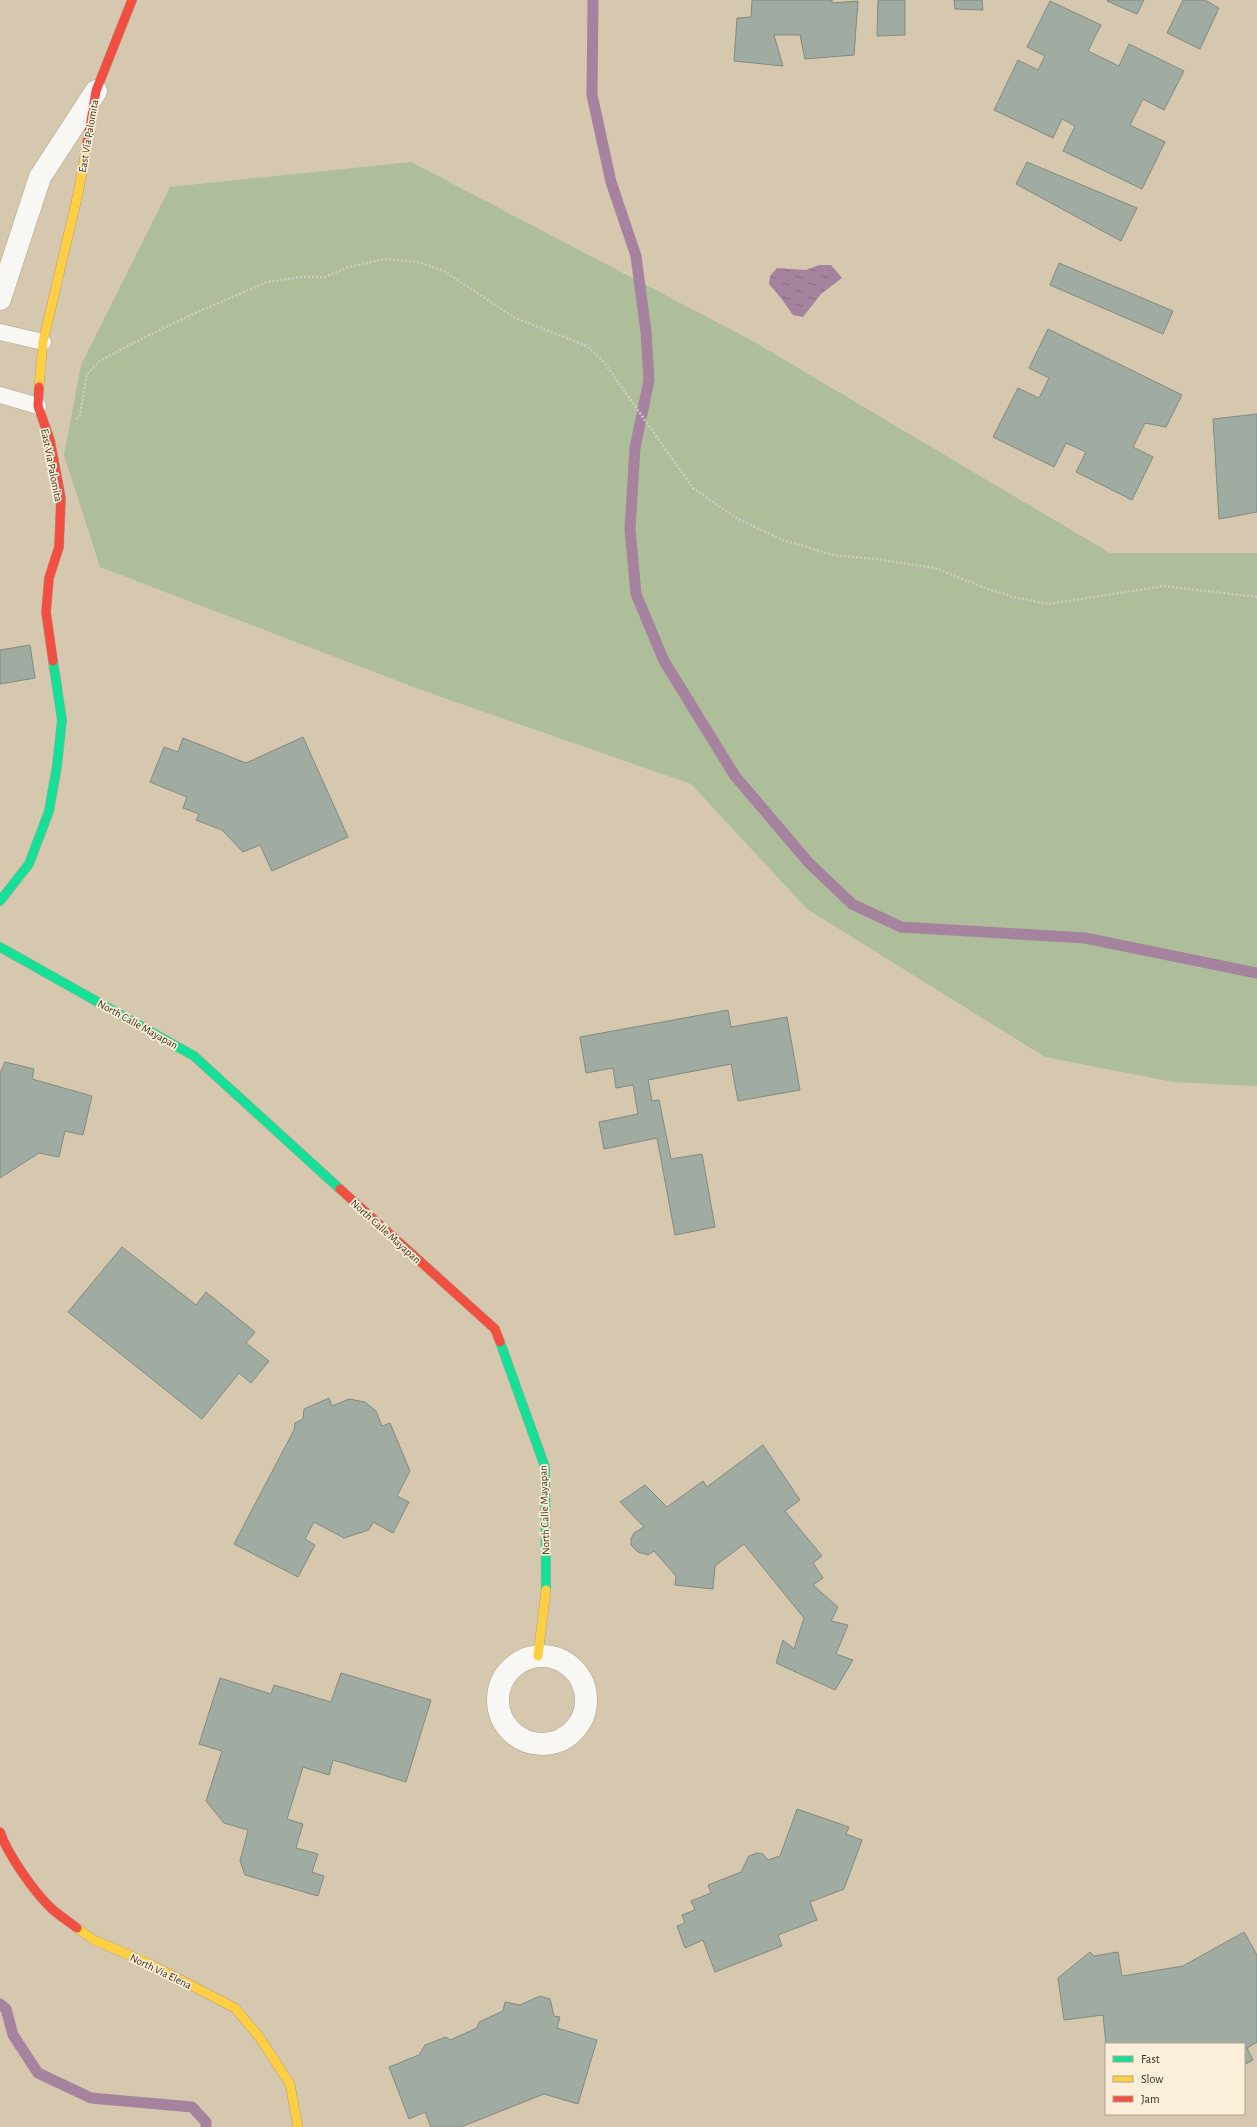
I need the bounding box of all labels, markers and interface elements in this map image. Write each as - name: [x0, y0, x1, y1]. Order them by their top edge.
- street label: East Via Palomita: [77, 99, 100, 173]
- street label: East Via Palomita: [39, 428, 64, 502]
- street label: North Calle Mayapan: [96, 998, 180, 1051]
- street label: North Calle Mayapan: [349, 1197, 423, 1265]
- street label: North Calle Mayapan: [537, 1465, 552, 1555]
- street label: North Via Elena: [128, 1952, 193, 1991]
- legend: [1105, 2043, 1245, 2115]
- text: Fast: [1141, 2053, 1160, 2065]
- text: Slow: [1141, 2073, 1163, 2085]
- text: Jam: [1141, 2093, 1160, 2105]

